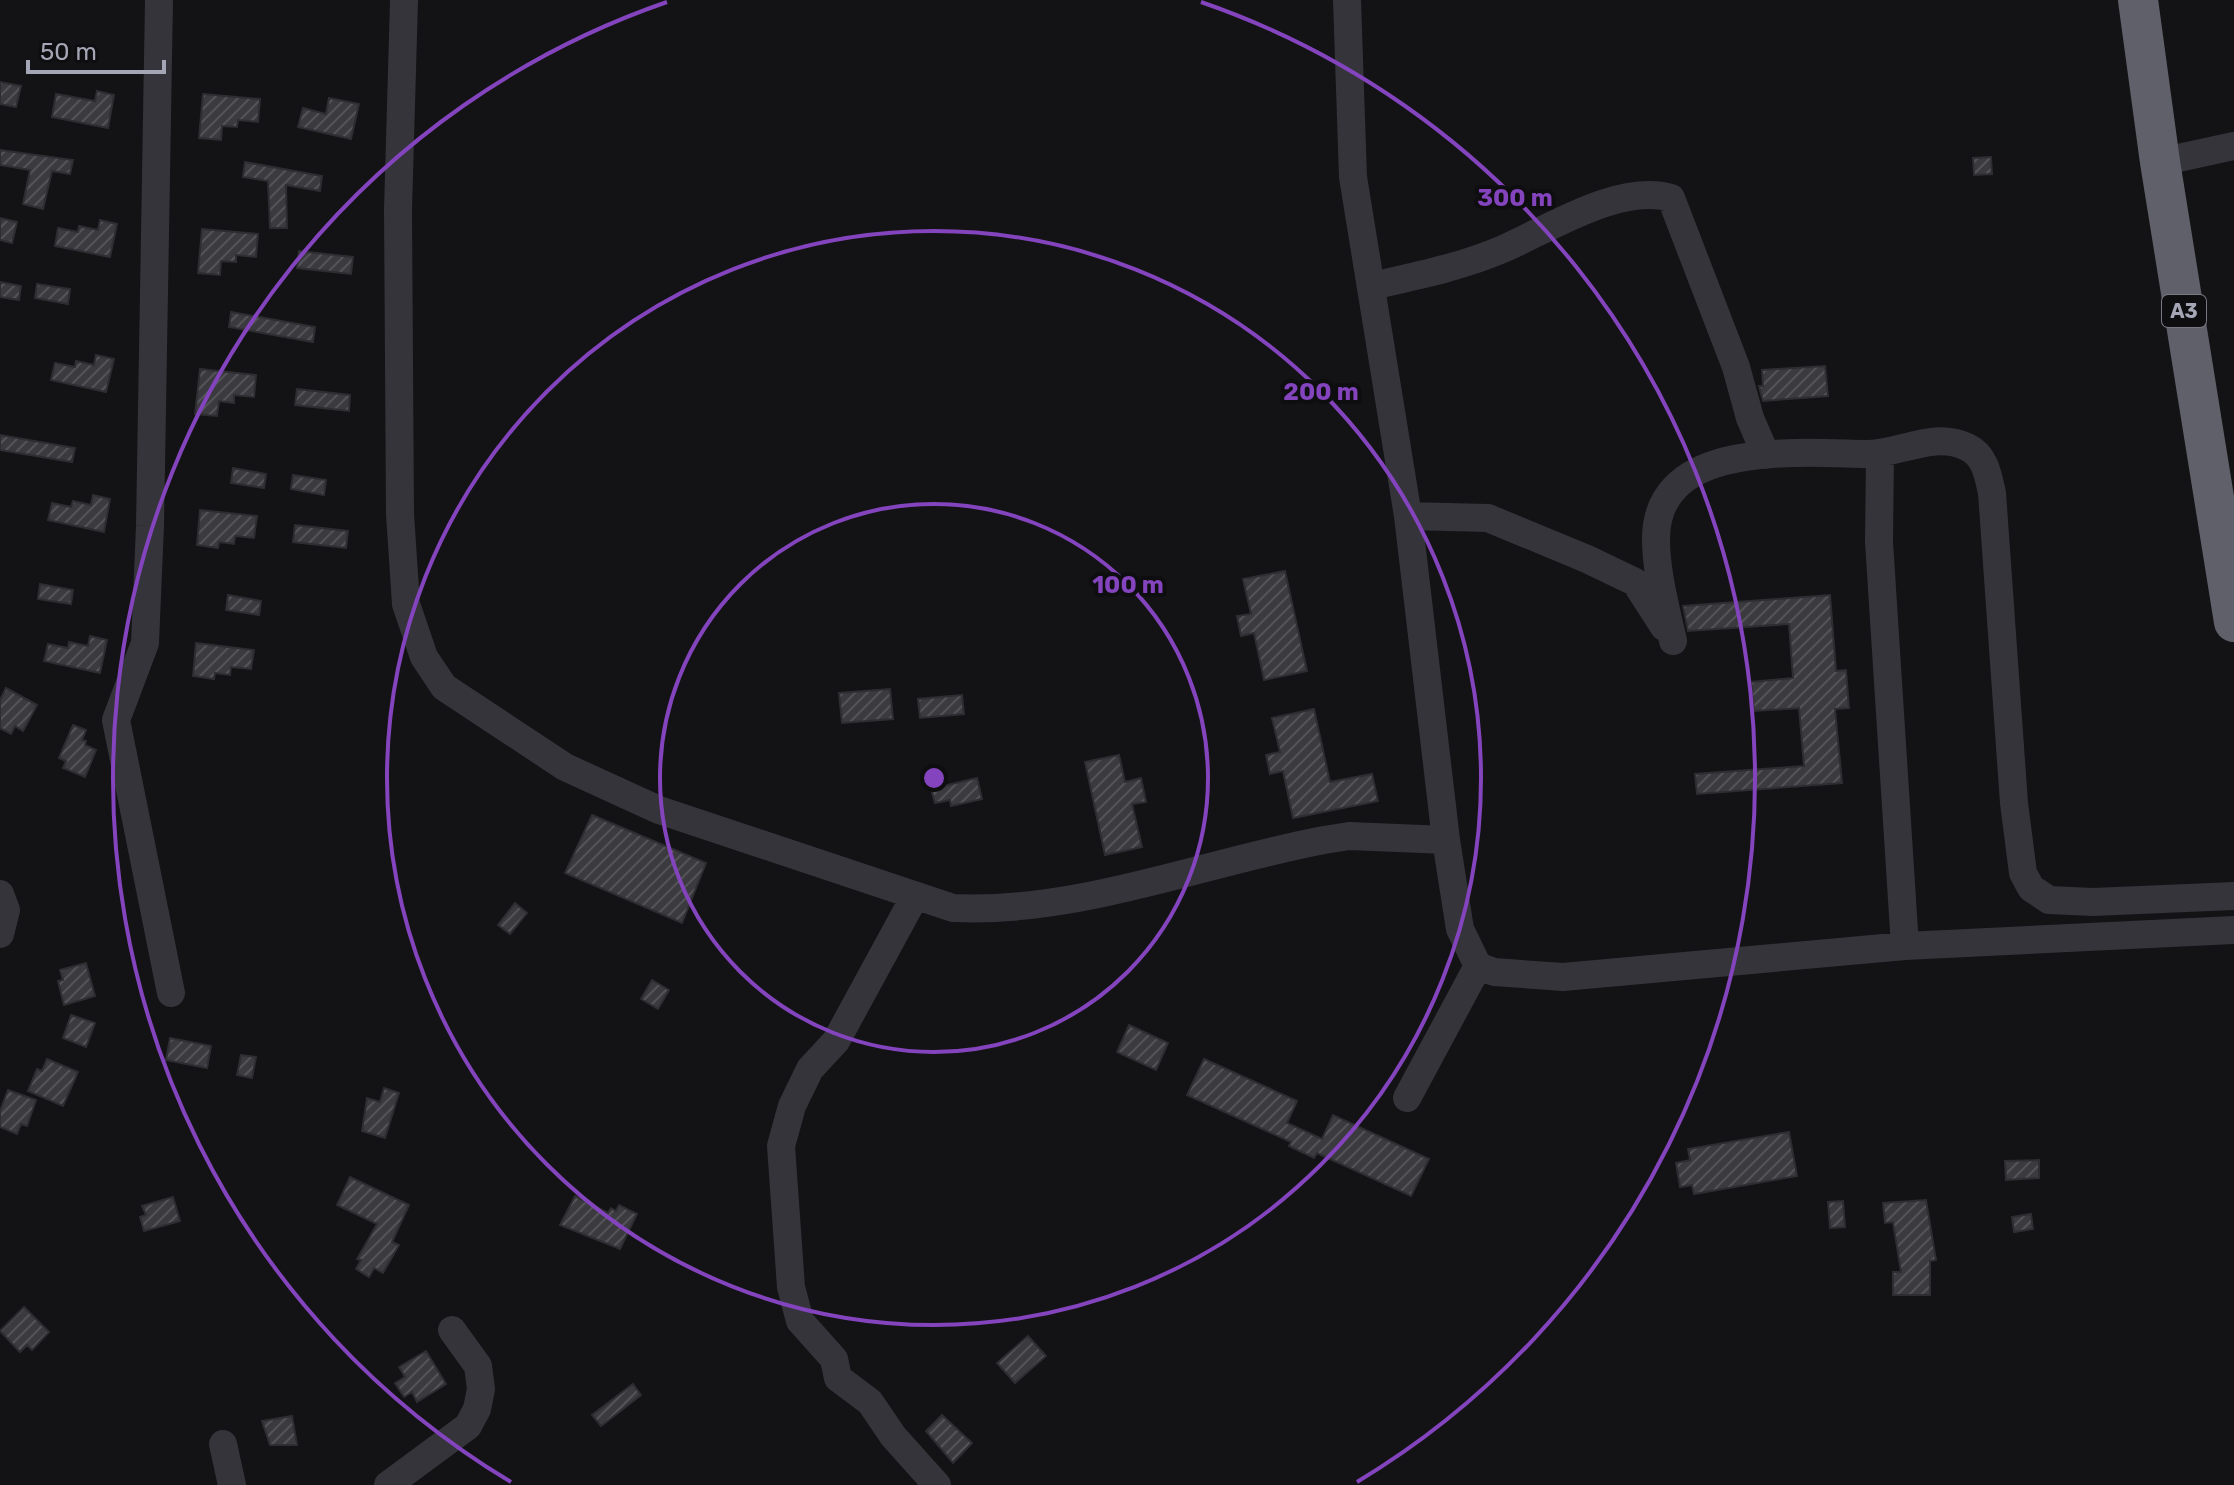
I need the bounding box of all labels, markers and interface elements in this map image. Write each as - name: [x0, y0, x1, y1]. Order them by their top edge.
- scale bar: [28, 24, 164, 74]
- text: 50 m: [40, 38, 97, 66]
- text: 300 m: [1477, 184, 1553, 212]
- road number: A3: [2162, 295, 2206, 327]
- text: 200 m: [1283, 378, 1359, 406]
- text: 100 m: [1092, 571, 1164, 599]
- centre of rings: [920, 764, 948, 792]

